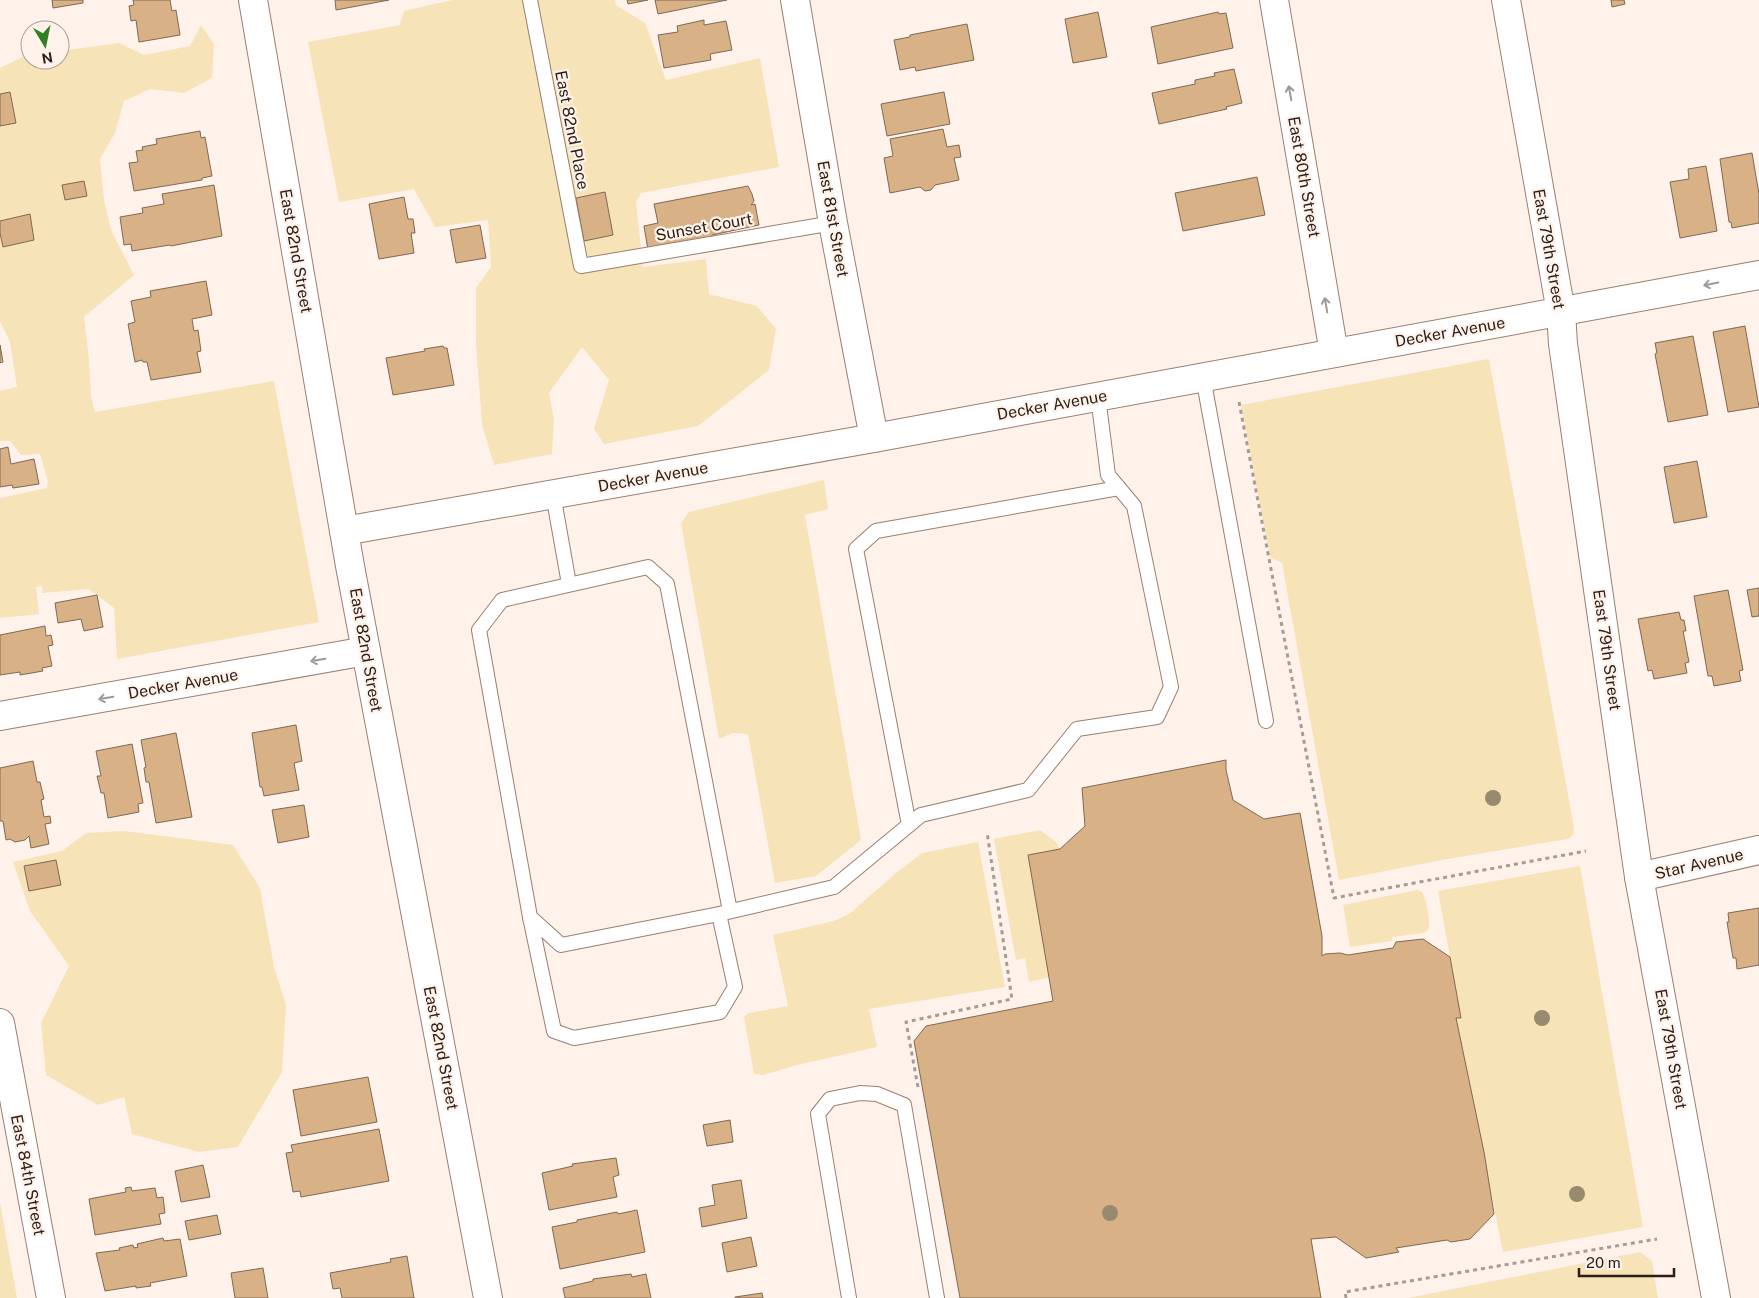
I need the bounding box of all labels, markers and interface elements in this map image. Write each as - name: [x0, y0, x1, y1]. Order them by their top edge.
- north arrow: [20, 20, 70, 70]
- text: N: [40, 49, 54, 67]
- street label: East 82nd Place: [551, 69, 593, 191]
- one-way arrow: [1284, 86, 1294, 102]
- street label: East 80th Street: [1284, 115, 1324, 239]
- street label: East 81st Street: [813, 159, 853, 279]
- street label: East 82nd Street: [276, 187, 316, 315]
- street label: East 79th Street: [1529, 187, 1569, 311]
- street label: Sunset Court: [654, 209, 754, 245]
- one-way arrow: [1703, 279, 1719, 289]
- one-way arrow: [1320, 298, 1330, 314]
- street label: Decker Avenue: [1393, 313, 1507, 351]
- street label: Decker Avenue: [995, 386, 1109, 424]
- street label: Decker Avenue: [596, 458, 710, 496]
- street label: East 82nd Street: [346, 586, 386, 714]
- street label: East 79th Street: [1589, 588, 1625, 712]
- one-way arrow: [310, 655, 326, 665]
- street label: Decker Avenue: [126, 665, 240, 703]
- one-way arrow: [99, 693, 115, 703]
- street label: Star Avenue: [1653, 845, 1745, 883]
- street label: East 82nd Street: [420, 984, 462, 1112]
- street label: East 79th Street: [1651, 987, 1691, 1111]
- street label: East 84th Street: [7, 1113, 49, 1237]
- scale bar: [1579, 1246, 1674, 1278]
- text: 20 m: [1586, 1254, 1621, 1271]

